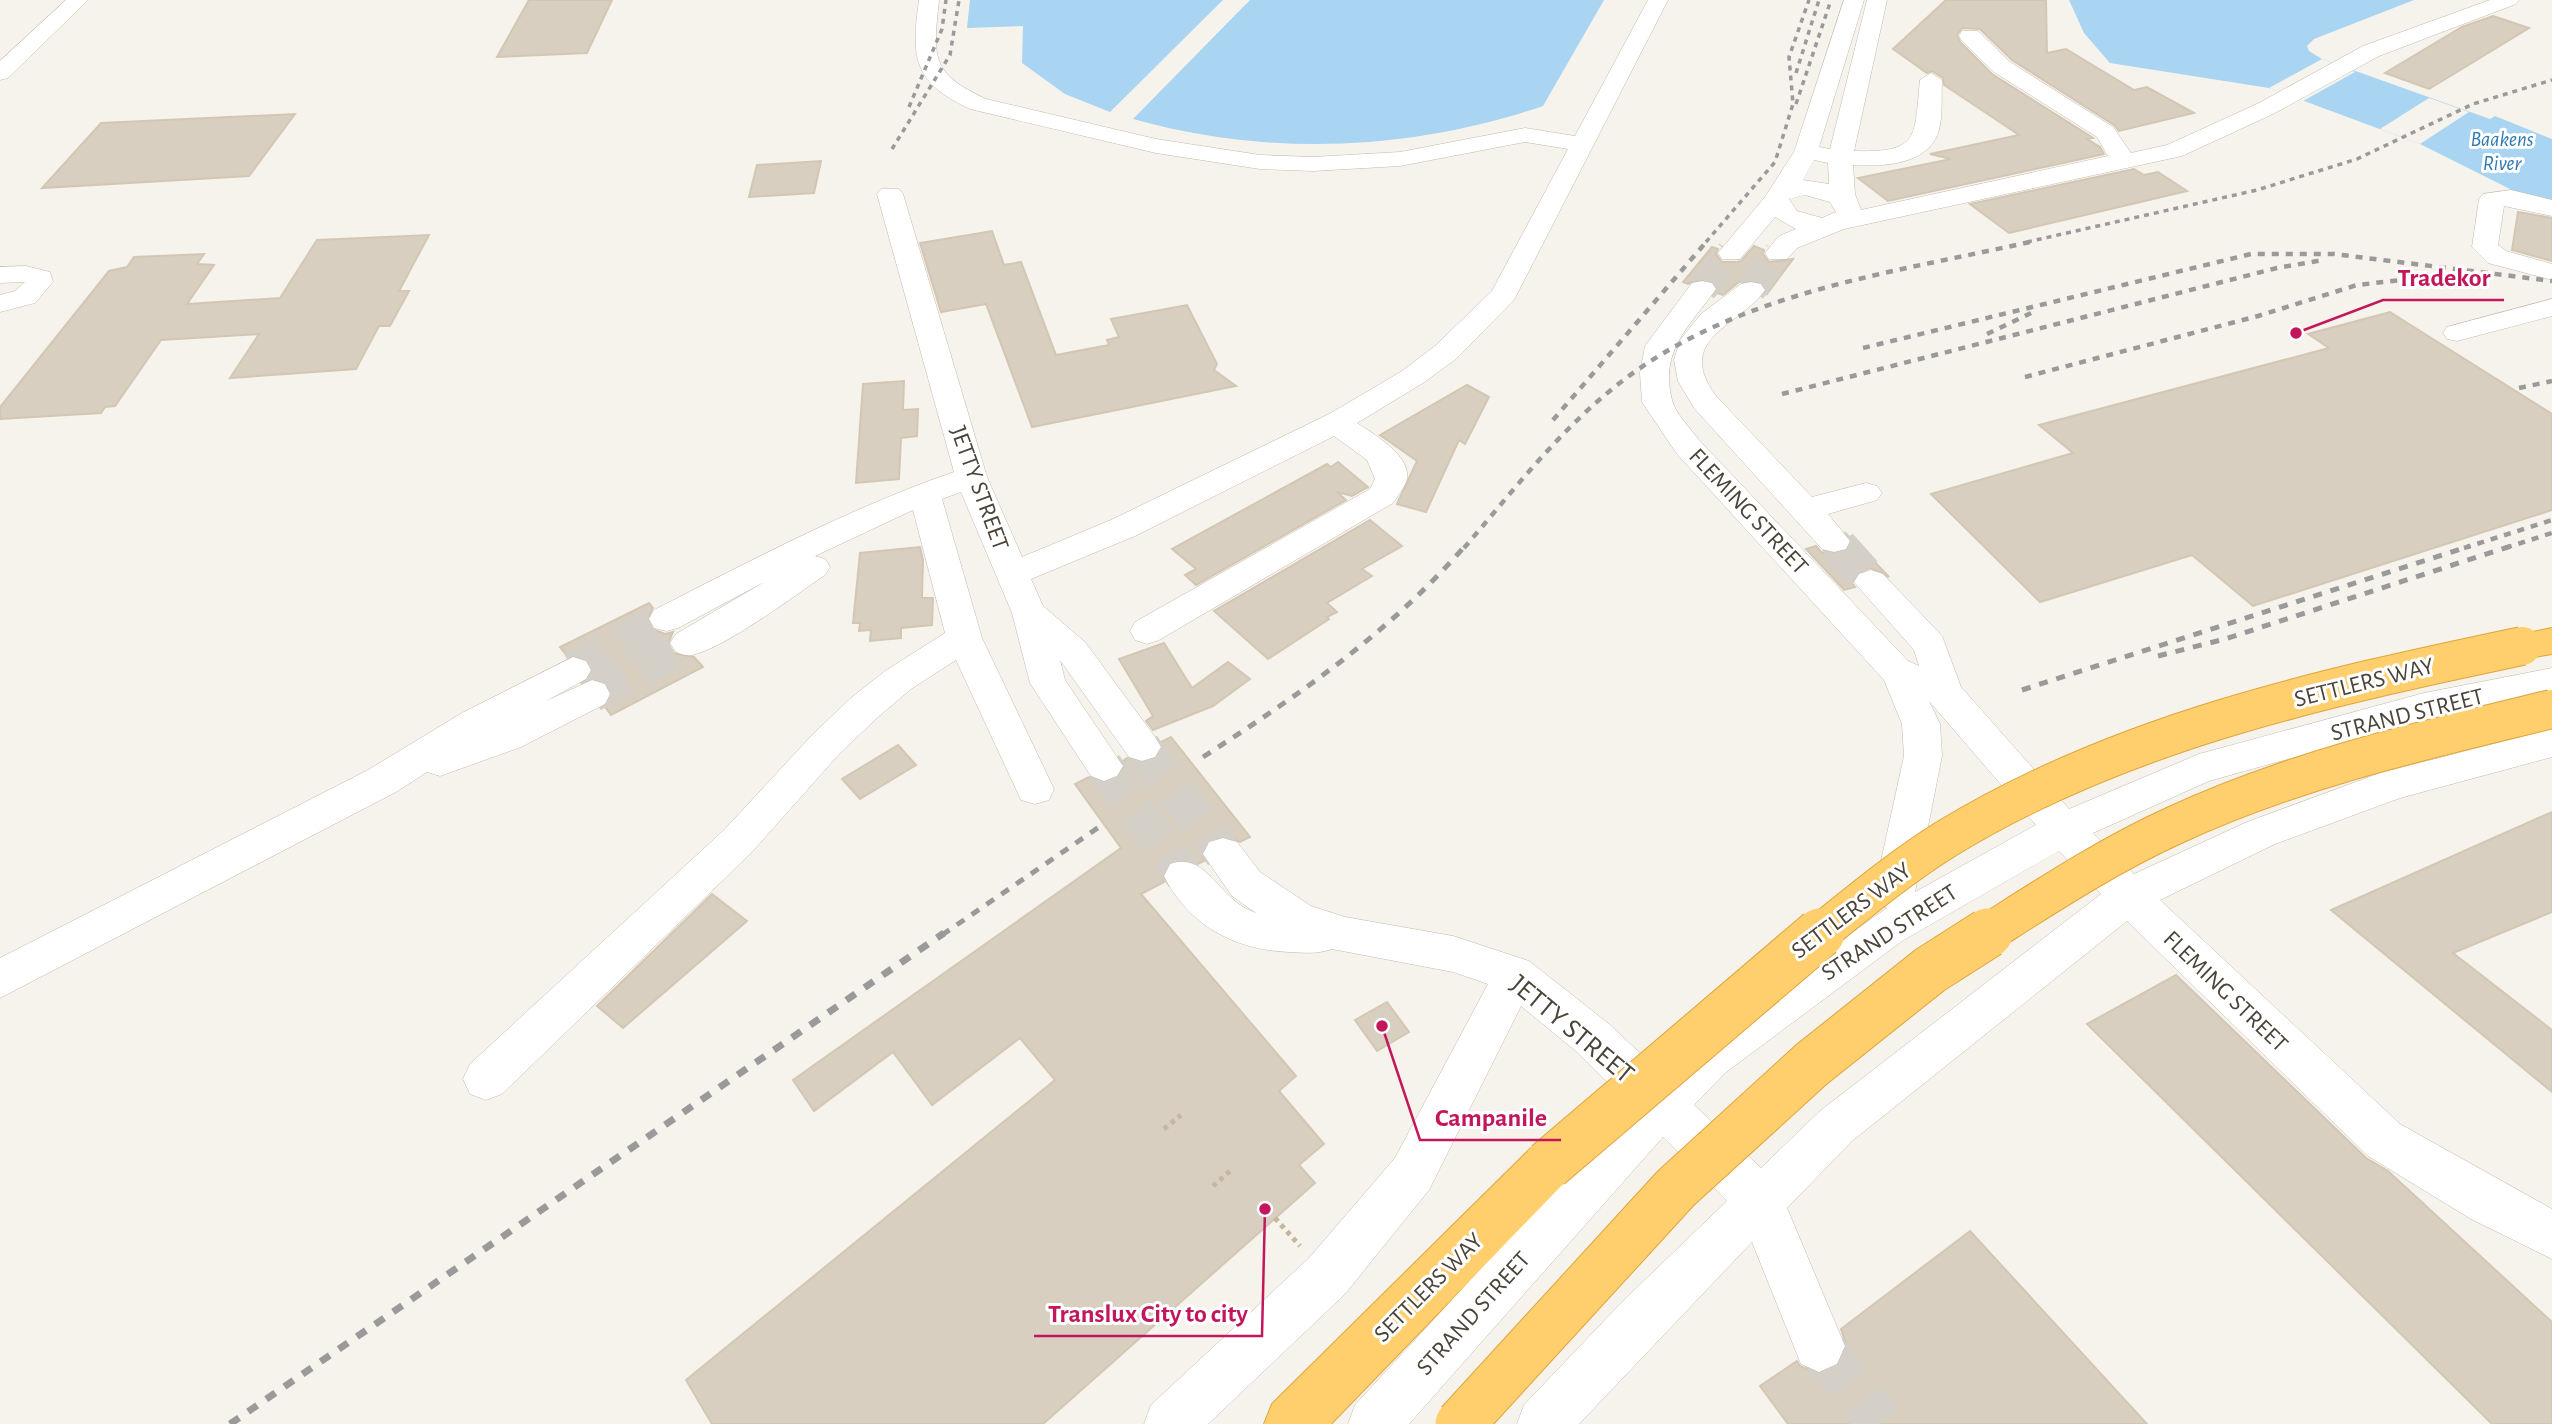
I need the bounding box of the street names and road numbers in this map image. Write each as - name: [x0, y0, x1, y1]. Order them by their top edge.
- street label: JETTY STREET: [946, 423, 1013, 554]
- street label: FLEMING STREET: [1684, 444, 1813, 579]
- street label: SETTLERS WAY: [2292, 654, 2437, 712]
- street label: STRAND STREET: [2328, 684, 2486, 746]
- street label: SETTLERS WAY: [1787, 858, 1916, 963]
- street label: STRAND STREET: [1817, 880, 1962, 986]
- street label: FLEMING STREET: [2158, 927, 2292, 1057]
- street label: JETTY STREET: [1505, 970, 1639, 1089]
- street label: SETTLERS WAY: [1370, 1228, 1488, 1347]
- street label: STRAND STREET: [1412, 1247, 1535, 1380]

